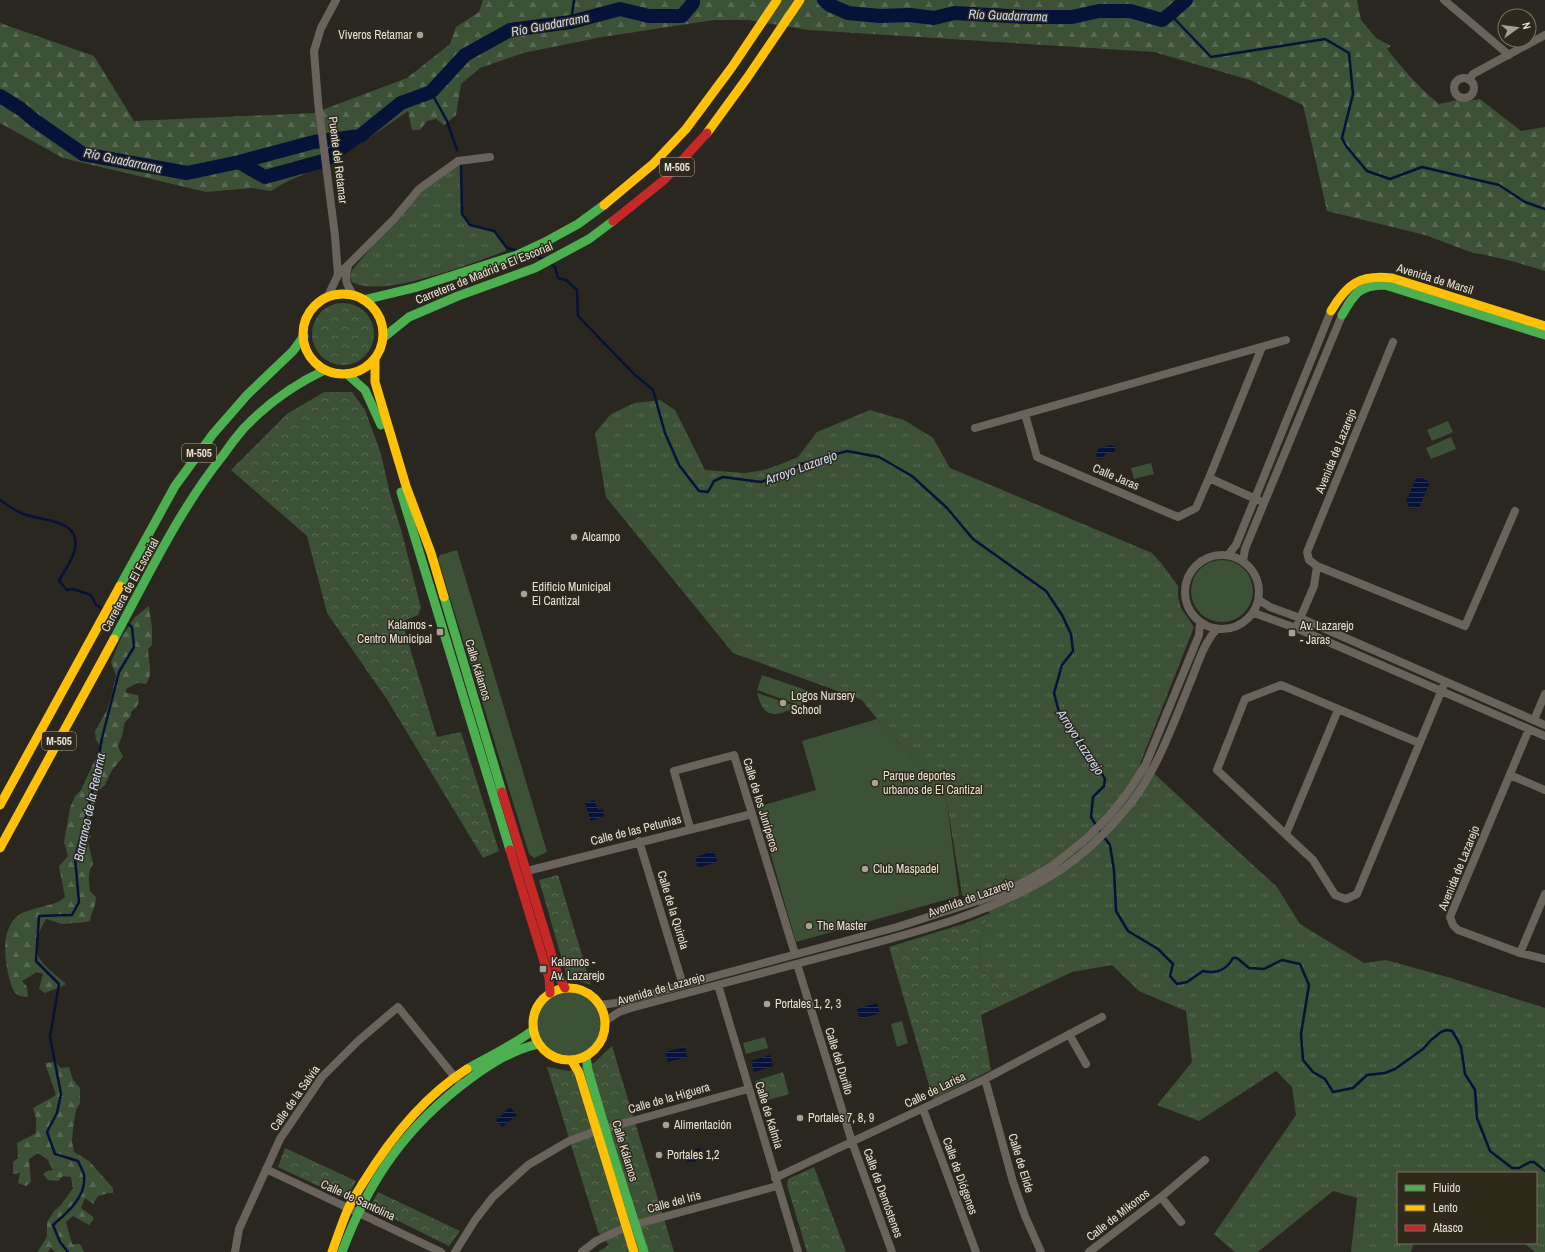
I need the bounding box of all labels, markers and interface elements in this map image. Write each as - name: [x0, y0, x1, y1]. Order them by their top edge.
- water label: Río Guadarrama: [968, 6, 1048, 25]
- north arrow: [1497, 8, 1537, 48]
- water label: Río Guadarrama: [509, 9, 591, 40]
- text: N: [1519, 21, 1534, 30]
- place label: Viveros Retamar: [338, 27, 413, 43]
- marker: Viveros Retamar: [415, 30, 425, 40]
- street label: Puente del Retamar: [325, 116, 351, 205]
- water label: Río Guadarrama: [82, 144, 164, 177]
- road number: M-505: [660, 158, 694, 176]
- street label: Carretera de Madrid a El Escorial: [413, 238, 555, 308]
- street label: Avenida de Marsil: [1394, 259, 1475, 298]
- street label: Avenida de Lazarejo: [1311, 406, 1360, 497]
- road number: M-505: [182, 444, 216, 462]
- water label: Arroyo Lazarejo: [762, 447, 839, 489]
- street label: Calle Jaras: [1090, 460, 1142, 494]
- place label: Alcampo: [581, 529, 620, 545]
- marker: Alcampo: [569, 532, 579, 542]
- street label: Carretera de El Escorial: [98, 535, 162, 635]
- place label: Edificio Municipal El Cantizal: [532, 579, 611, 609]
- marker: Edificio Municipal El Cantizal: [519, 589, 529, 599]
- place label: Kalamos - Centro Municipal: [357, 617, 433, 647]
- place label: Av. Lazarejo - Jaras: [1299, 618, 1354, 648]
- marker: Kalamos - Centro Municipal: [435, 627, 445, 637]
- marker: Av. Lazarejo - Jaras: [1287, 628, 1297, 638]
- street label: Calle Kálamos: [461, 637, 495, 703]
- place label: Logos Nursery School: [791, 688, 855, 718]
- marker: Logos Nursery School: [778, 698, 788, 708]
- water label: Arroyo Lazarejo: [1052, 705, 1108, 779]
- road number: M-505: [42, 732, 76, 750]
- water label: Barranco de la Retorna: [70, 751, 109, 863]
- street label: Calle de los Juníperos: [739, 756, 783, 854]
- place label: Parque deportes urbanos de El Cantizal: [883, 768, 983, 798]
- marker: Parque deportes urbanos de El Cantizal: [870, 778, 880, 788]
- street label: Calle de las Petunias: [589, 811, 683, 849]
- street label: Avenida de Lazarejo: [1434, 823, 1483, 914]
- place label: Club Maspadel: [873, 861, 939, 877]
- marker: Club Maspadel: [860, 864, 870, 874]
- street label: Calle de la Quirola: [653, 869, 693, 952]
- street label: Avenida de Lazarejo: [925, 875, 1016, 921]
- place label: The Master: [817, 918, 867, 934]
- marker: The Master: [804, 921, 814, 931]
- place label: Kalamos - Av. Lazarejo: [550, 954, 605, 984]
- marker: Kalamos - Av. Lazarejo: [538, 964, 548, 974]
- street label: Avenida de Lazarejo: [615, 969, 707, 1009]
- place label: Portales 1, 2, 3: [775, 996, 841, 1012]
- marker: Portales 1, 2, 3: [762, 999, 772, 1009]
- street label: Calle del Durillo: [821, 1025, 857, 1097]
- street label: Calle de la Salvia: [266, 1062, 324, 1134]
- street label: Calle de Larisa: [902, 1068, 969, 1112]
- street label: Calle de la Higuera: [626, 1079, 712, 1117]
- street label: Calle de Kalmia: [751, 1079, 787, 1151]
- place label: Portales 7, 8, 9: [808, 1110, 874, 1126]
- marker: Portales 7, 8, 9: [795, 1113, 805, 1123]
- place label: Alimentación: [673, 1117, 731, 1133]
- street label: Calle Kálamos: [608, 1118, 642, 1184]
- marker: Alimentación: [661, 1120, 671, 1130]
- street label: Calle de Elide: [1004, 1131, 1038, 1195]
- street label: Calle de Diógenes: [939, 1135, 981, 1217]
- street label: Calle de Demóstenes: [859, 1146, 907, 1240]
- place label: Portales 1,2: [667, 1147, 720, 1163]
- marker: Portales 1,2: [654, 1150, 664, 1160]
- legend: [1397, 1172, 1537, 1244]
- street label: Calle de Santolina: [318, 1176, 398, 1224]
- text: Fluido: [1433, 1180, 1460, 1196]
- street label: Calle de Mikonos: [1083, 1185, 1153, 1245]
- street label: Calle del Iris: [646, 1187, 703, 1217]
- text: Lento: [1433, 1200, 1458, 1216]
- text: Atasco: [1432, 1220, 1463, 1236]

